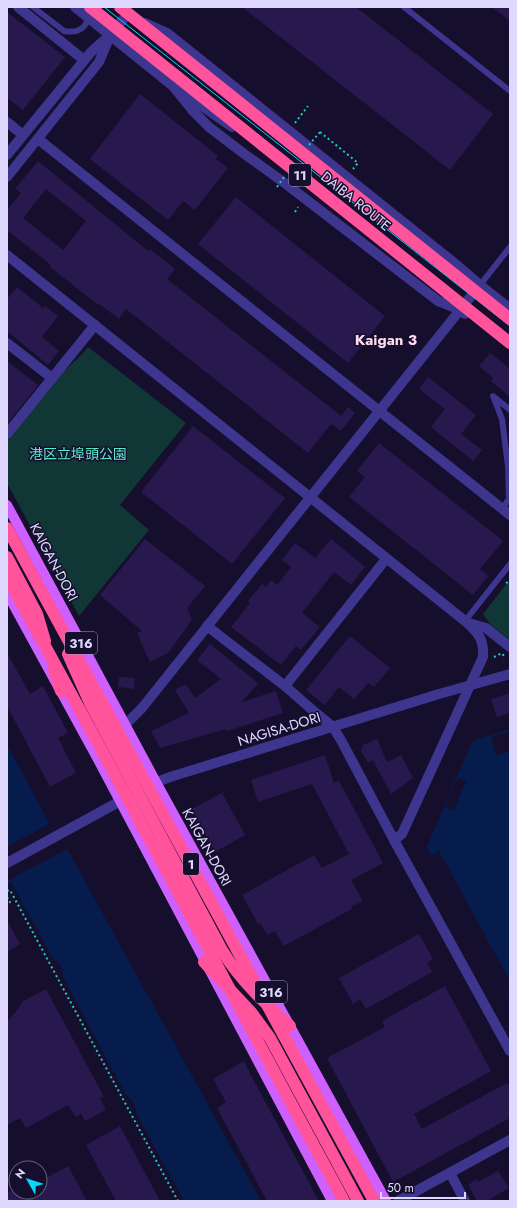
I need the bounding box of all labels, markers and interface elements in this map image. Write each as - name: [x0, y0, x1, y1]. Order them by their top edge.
- road number: 11: [289, 164, 311, 186]
- street label: DAIBA ROUTE: [317, 167, 395, 235]
- district label: Kaigan 3: [355, 329, 417, 351]
- park label: 港区立埠頭公園: [29, 444, 127, 464]
- street label: KAIGAN-DORI: [25, 519, 83, 605]
- road number: 316: [65, 632, 97, 654]
- street label: NAGISA-DORI: [235, 707, 323, 751]
- street label: KAIGAN-DORI: [177, 805, 237, 889]
- road number: 1: [183, 853, 199, 875]
- road number: 316: [255, 981, 287, 1003]
- north arrow: [8, 1160, 48, 1200]
- text: N: [11, 1165, 29, 1182]
- scale bar: [381, 1174, 465, 1200]
- text: 50 m: [387, 1179, 414, 1197]

